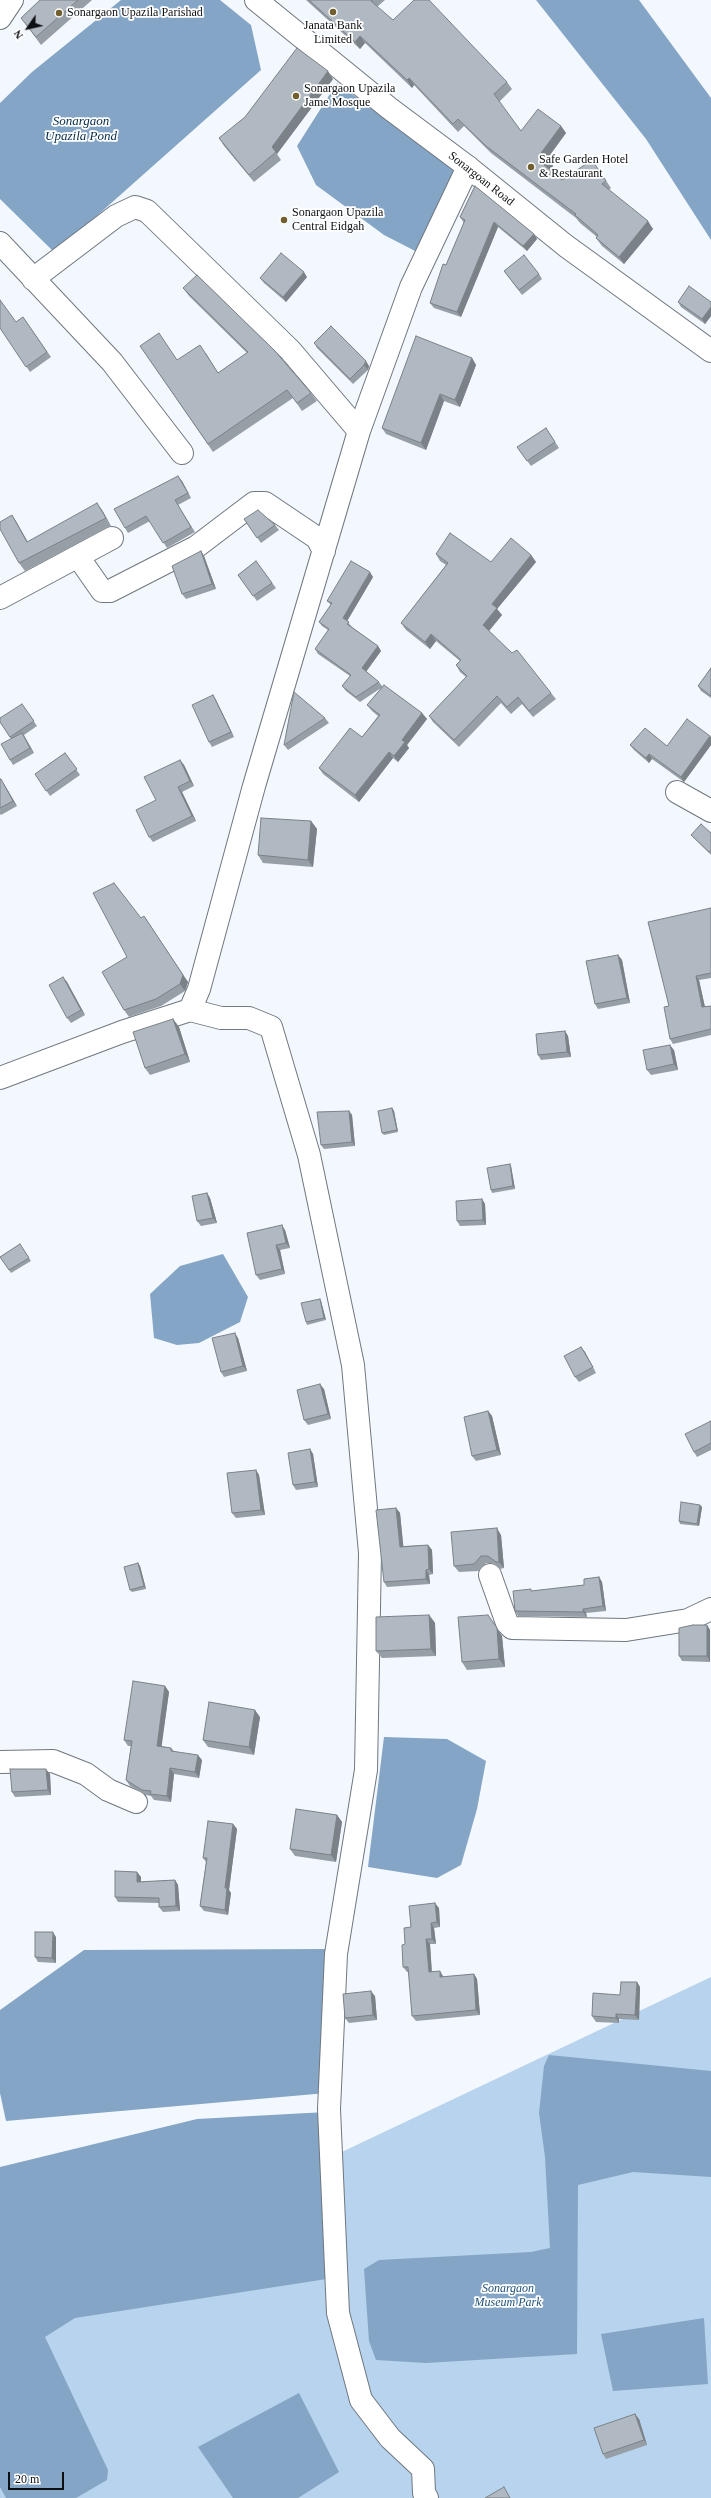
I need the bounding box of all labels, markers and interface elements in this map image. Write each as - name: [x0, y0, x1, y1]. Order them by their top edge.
- place label: Sonargaon Upazila Parishad: [67, 6, 226, 20]
- marker: Janata Bank Limited: [328, 7, 338, 17]
- north arrow: [8, 8, 48, 48]
- marker: Sonargaon Upazila Parishad: [54, 8, 64, 18]
- place label: Janata Bank Limited: [300, 19, 366, 47]
- text: N: [11, 28, 25, 41]
- place label: Sonargaon Upazila Jame Mosque: [304, 82, 410, 110]
- marker: Sonargaon Upazila Jame Mosque: [291, 91, 301, 101]
- water label: Sonargaon Upazila Pond: [41, 114, 121, 145]
- street label: Sonargoan Road: [440, 145, 522, 213]
- place label: Safe Garden Hotel & Restaurant: [539, 153, 642, 181]
- marker: Safe Garden Hotel & Restaurant: [526, 162, 536, 172]
- place label: Sonargaon Upazila Central Eidgah: [292, 206, 398, 234]
- marker: Sonargaon Upazila Central Eidgah: [279, 215, 289, 225]
- park label: Sonargaon Museum Park: [469, 2282, 547, 2310]
- scale bar: [10, 2464, 66, 2490]
- text: 20 m: [15, 2472, 39, 2486]

